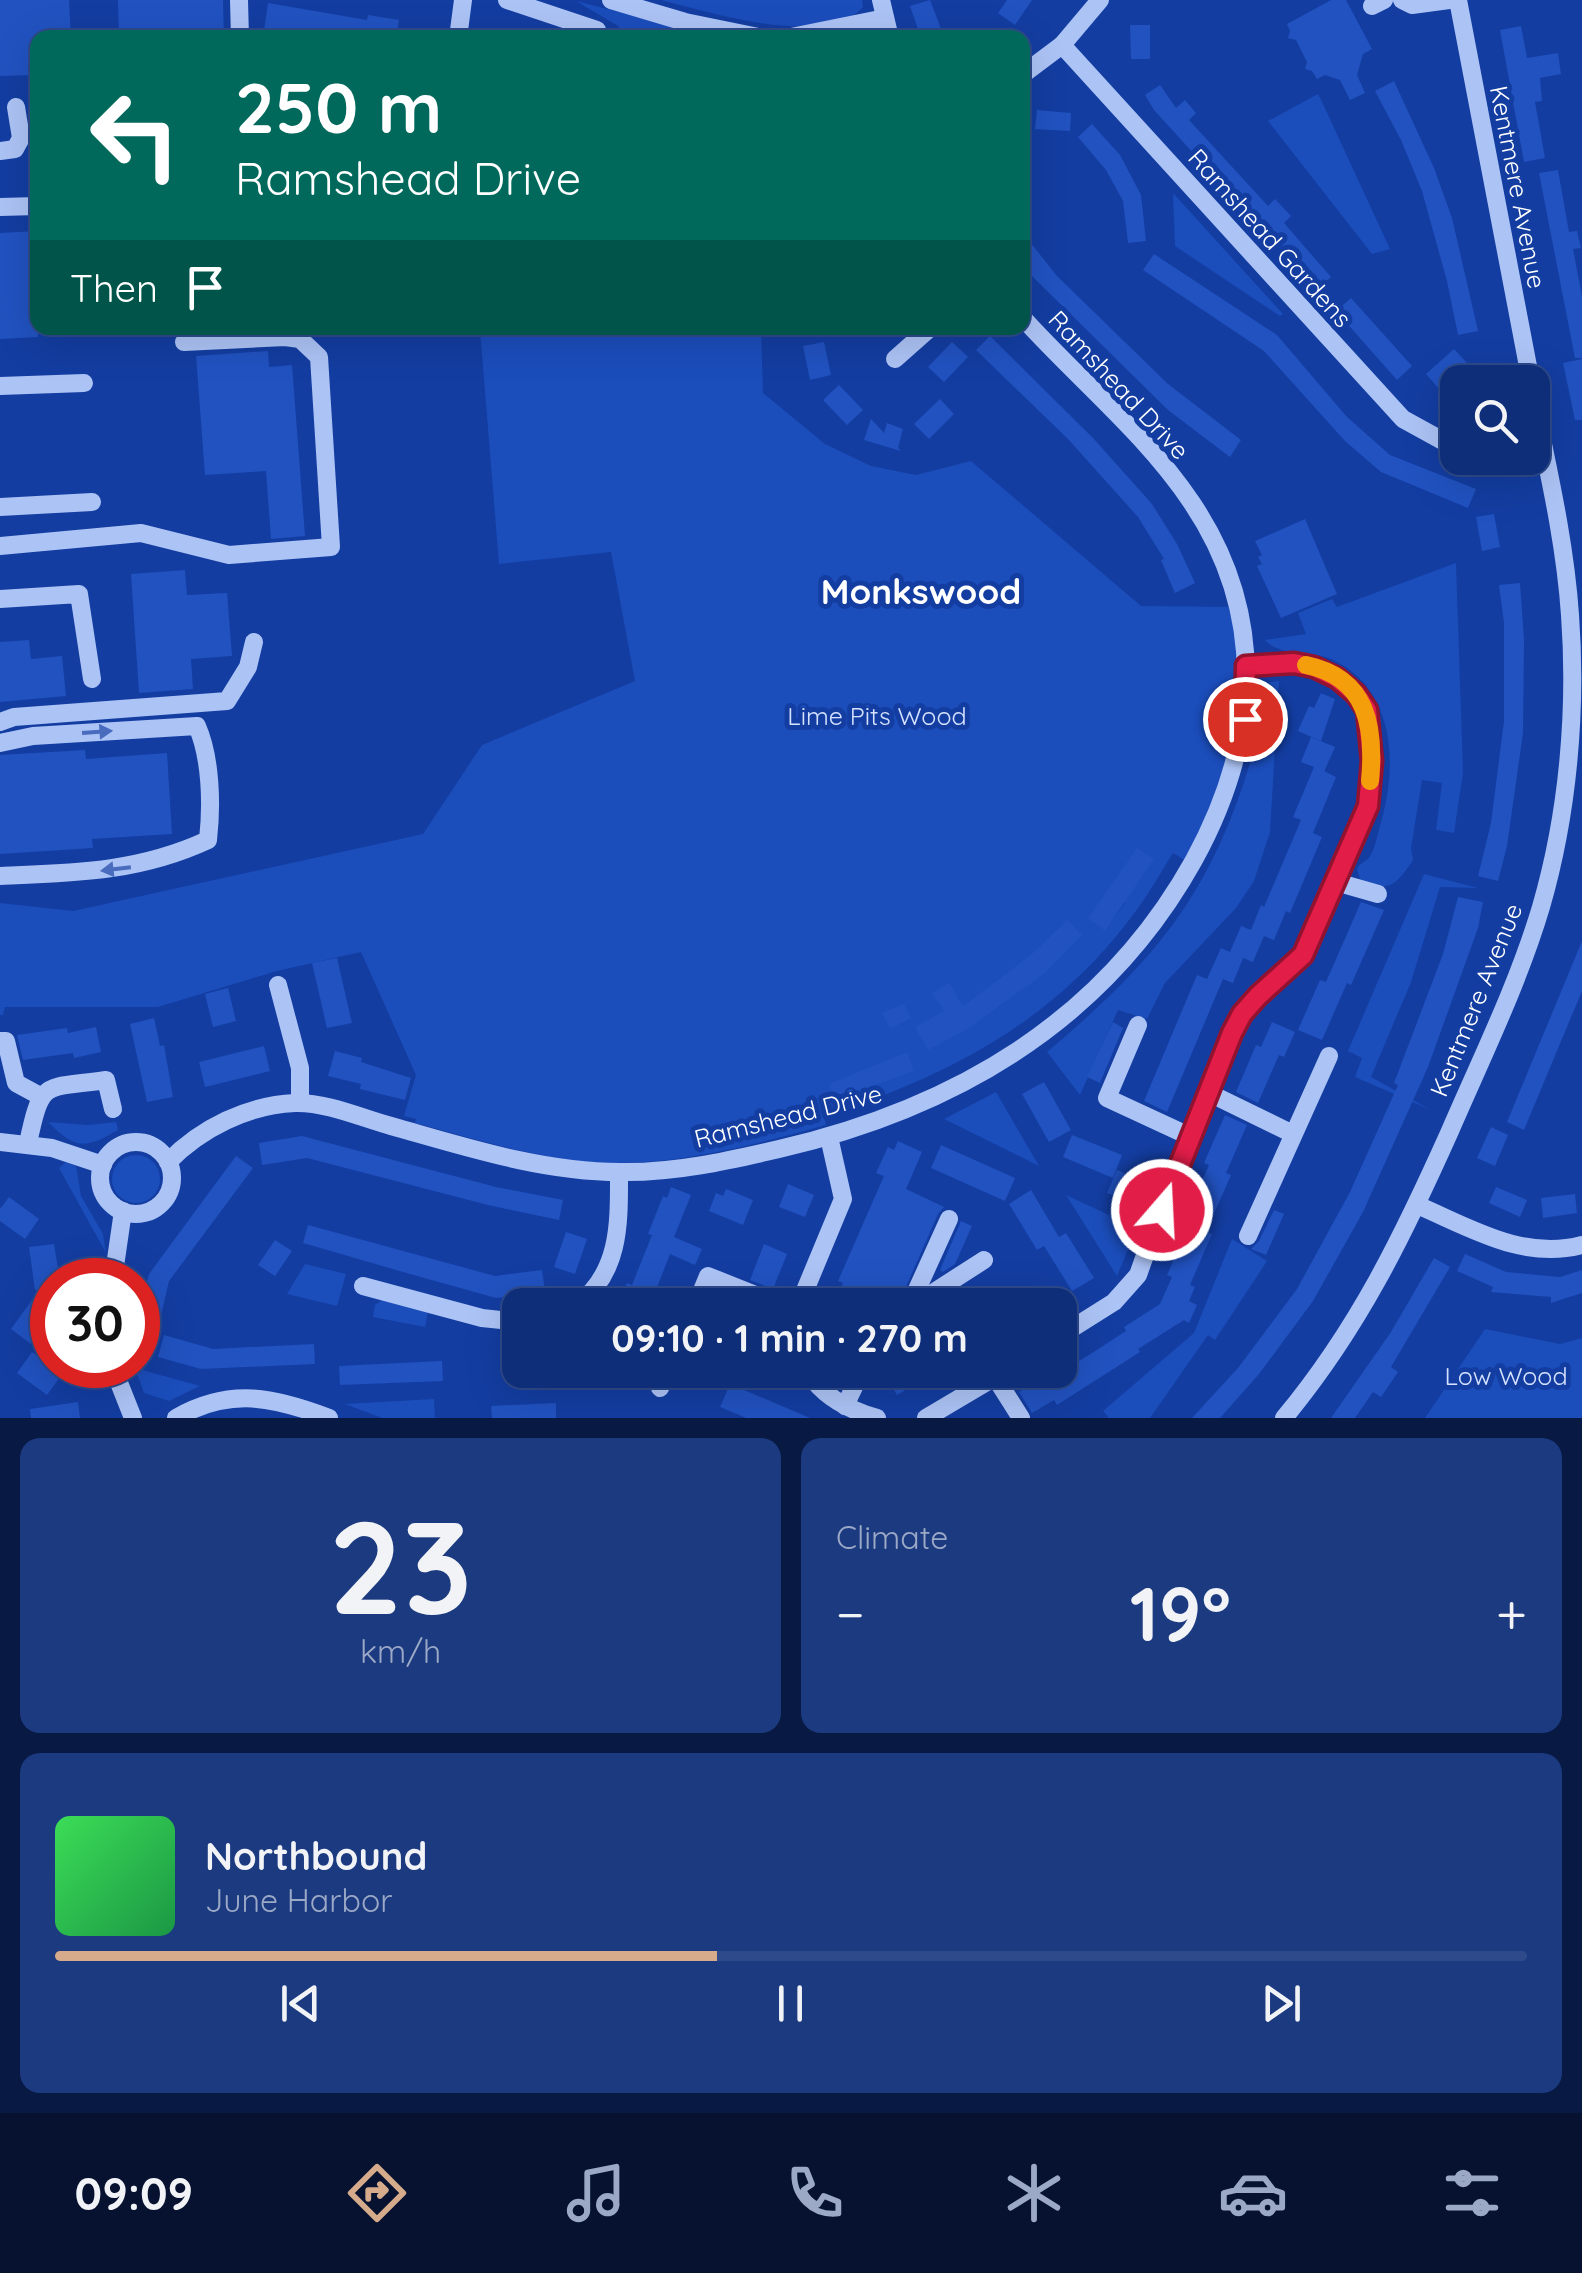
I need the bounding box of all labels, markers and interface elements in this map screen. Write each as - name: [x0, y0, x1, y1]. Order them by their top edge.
- text: 250 m: [235, 63, 442, 151]
- icon: left: [70, 70, 200, 200]
- street label: Kentmere Avenue: [1484, 83, 1553, 291]
- street label: Ramshead Gardens: [1182, 142, 1359, 333]
- text: Ramshead Drive: [235, 150, 581, 206]
- icon: arrive: [178, 260, 233, 315]
- text: Then: [70, 264, 158, 312]
- street label: Ramshead Drive: [1042, 304, 1196, 466]
- map controls: [1440, 365, 1550, 475]
- button: search: [1440, 365, 1550, 475]
- district label: Monkswood: [821, 569, 1021, 613]
- pin: [1203, 677, 1288, 762]
- icon: arrive: [1218, 692, 1273, 747]
- park label: Lime Pits Wood: [787, 700, 967, 731]
- one-way arrow: [81, 724, 113, 740]
- one-way arrow: [99, 861, 131, 877]
- street label: Kentmere Avenue: [1423, 899, 1528, 1101]
- street label: Ramshead Drive: [691, 1077, 885, 1154]
- position arrow: [1110, 1158, 1214, 1262]
- speed limit sign: 30: [30, 1258, 160, 1388]
- text: 09:10 · 1 min · 270 m: [611, 1314, 968, 1362]
- park label: Low Wood: [1444, 1360, 1568, 1391]
- text: 23: [329, 1484, 472, 1647]
- text: Climate: [836, 1517, 948, 1557]
- text: 19°: [1130, 1566, 1231, 1660]
- text: −: [836, 1579, 865, 1648]
- text: +: [1496, 1579, 1527, 1648]
- text: km/h: [360, 1631, 441, 1671]
- text: Northbound: [205, 1832, 427, 1880]
- text: June Harbor: [205, 1880, 393, 1920]
- icon: previous: [273, 1976, 328, 2031]
- icon: pause: [763, 1976, 818, 2031]
- icon: next: [1254, 1976, 1309, 2031]
- icon: directions: [342, 2158, 412, 2228]
- icon: music: [561, 2158, 631, 2228]
- icon: phone: [780, 2158, 850, 2228]
- icon: climate: [999, 2158, 1069, 2228]
- icon: car: [1218, 2158, 1288, 2228]
- icon: filters: [1437, 2158, 1507, 2228]
- text: 09:09: [75, 2165, 193, 2221]

